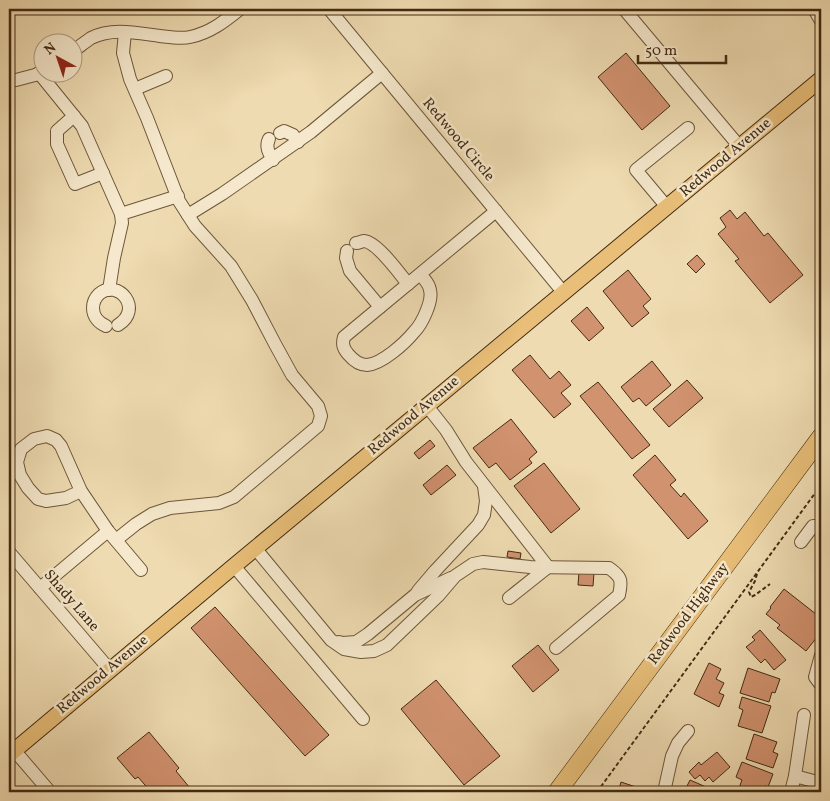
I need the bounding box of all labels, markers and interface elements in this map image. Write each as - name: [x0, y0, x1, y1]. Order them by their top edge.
- north arrow: [32, 32, 82, 82]
- scale bar: [638, 32, 725, 64]
- text: N: [41, 39, 61, 60]
- text: 50 m: [645, 41, 677, 62]
- street label: Redwood Circle: [417, 94, 499, 186]
- street label: Redwood Avenue: [676, 113, 776, 203]
- street label: Redwood Avenue: [364, 371, 464, 461]
- street label: Redwood Highway: [644, 559, 734, 669]
- street label: Shady Lane: [38, 566, 104, 636]
- street label: Redwood Avenue: [53, 630, 153, 720]

